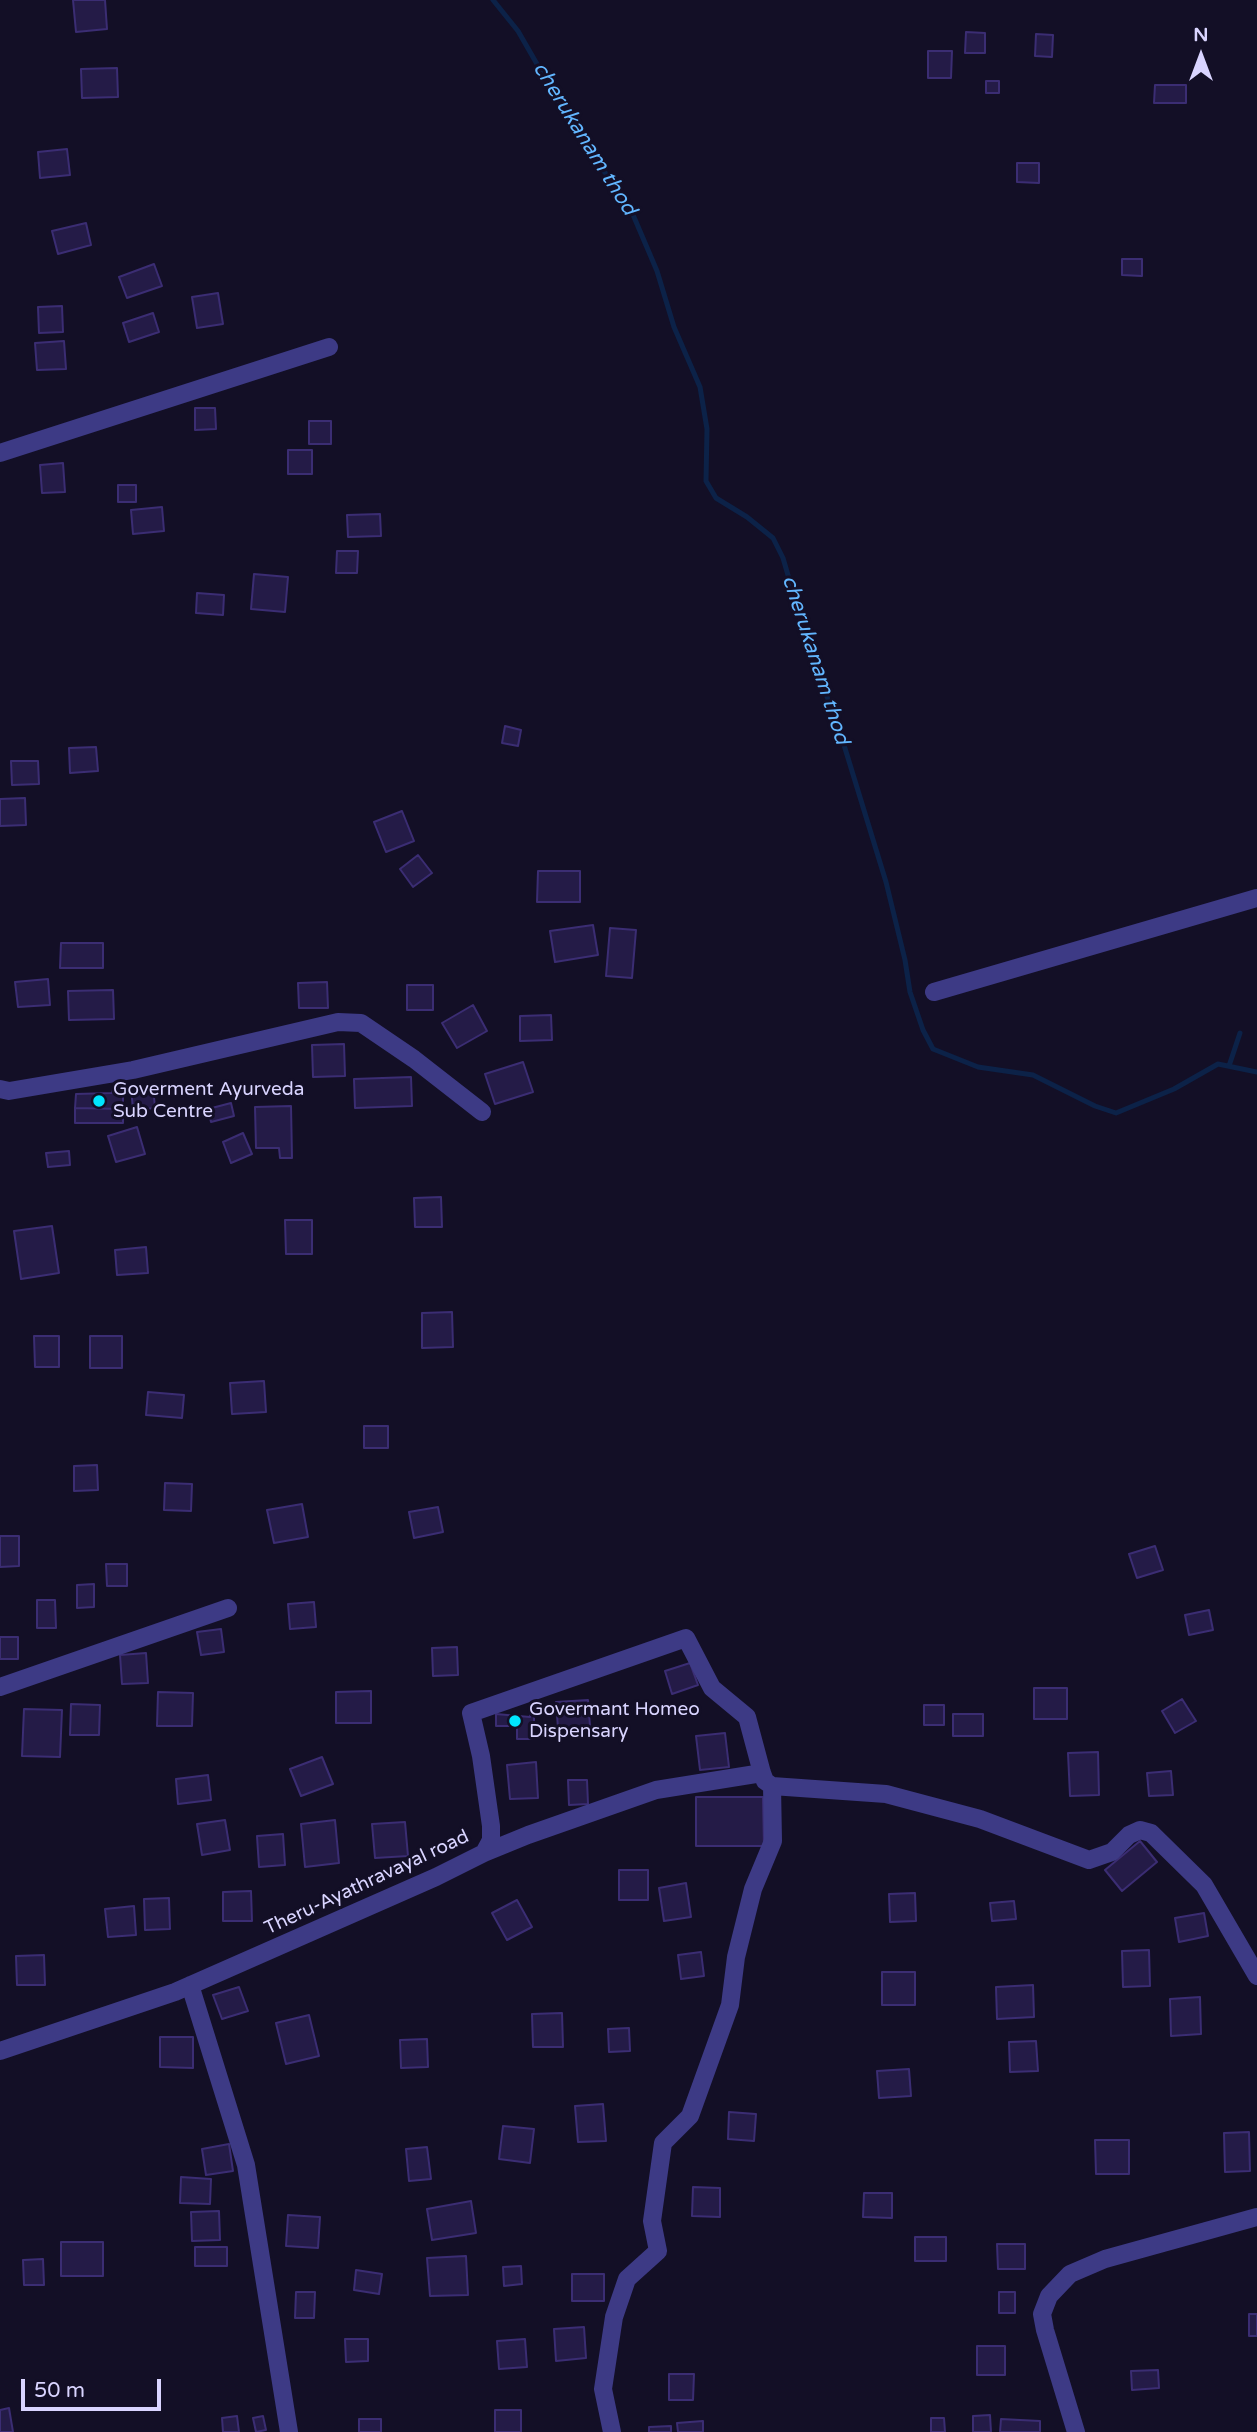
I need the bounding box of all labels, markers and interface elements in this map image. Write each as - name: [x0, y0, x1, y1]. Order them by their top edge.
- north arrow: [1166, 21, 1236, 91]
- text: N: [1193, 24, 1209, 46]
- water label: cherukanam thod: [527, 58, 641, 220]
- water label: cherukanam thod: [776, 572, 854, 748]
- place label: Goverment Ayurveda Sub Centre: [113, 1079, 304, 1123]
- marker: Goverment Ayurveda Sub Centre: [91, 1093, 107, 1109]
- place label: Govermant Homeo Dispensary: [529, 1699, 700, 1743]
- marker: Govermant Homeo Dispensary: [507, 1713, 523, 1729]
- street label: Theru-Ayathravayal road: [261, 1826, 473, 1940]
- scale bar: [24, 2366, 164, 2410]
- text: 50 m: [34, 2378, 85, 2403]

